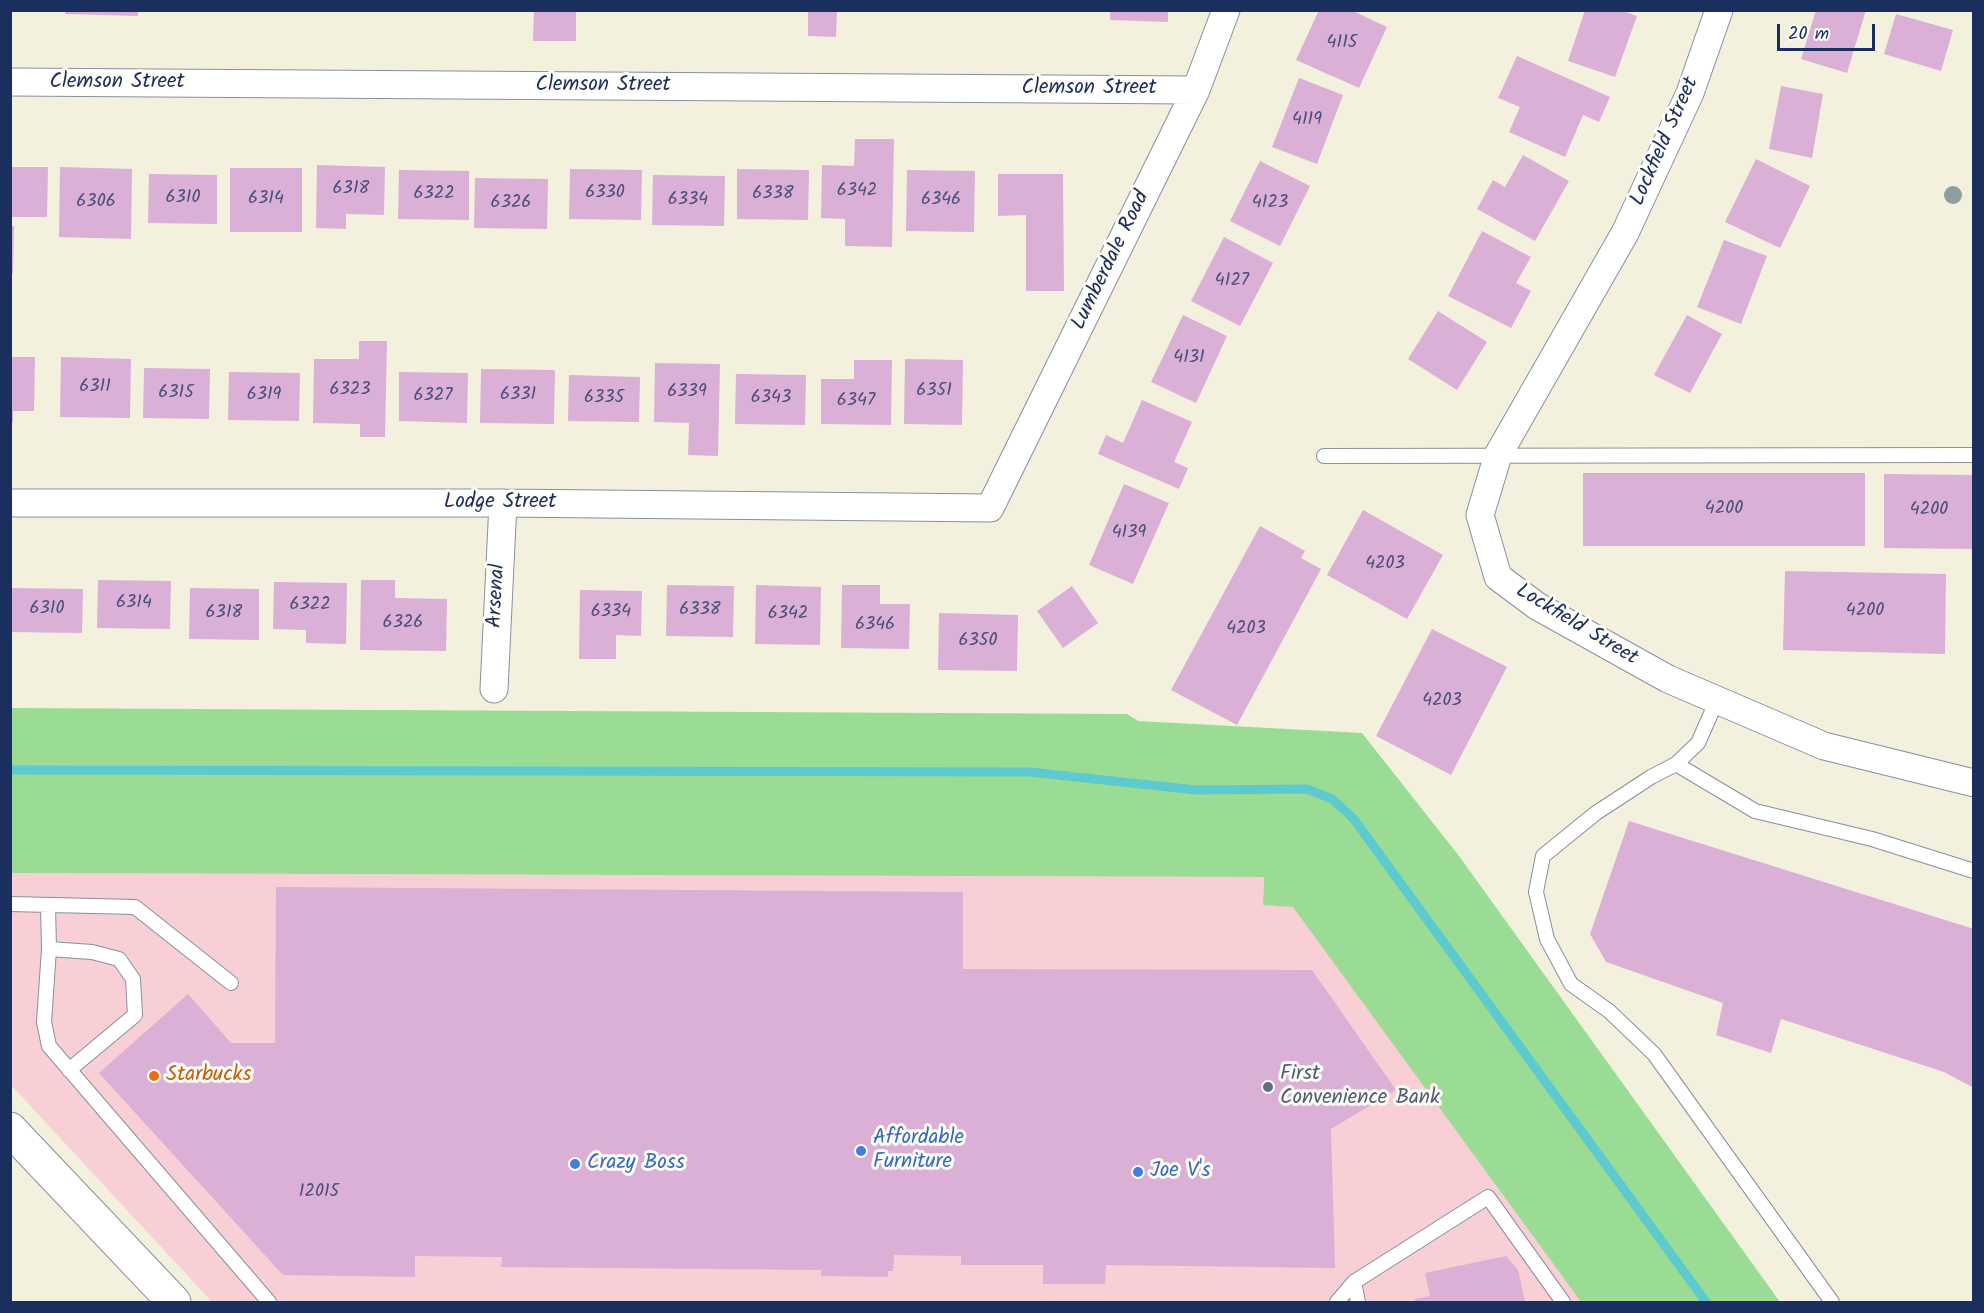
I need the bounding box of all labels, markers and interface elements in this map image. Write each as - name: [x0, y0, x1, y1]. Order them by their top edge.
- scale bar: [1780, 12, 1878, 50]
- text: 20 m: [1788, 20, 1829, 49]
- house number: 4115: [1327, 33, 1357, 55]
- street label: Clemson Street: [49, 70, 185, 96]
- street label: Clemson Street: [535, 73, 671, 99]
- street label: Lockfield Street: [1626, 74, 1706, 210]
- street label: Clemson Street: [1021, 76, 1157, 102]
- house number: 4119: [1292, 110, 1322, 132]
- house number: 6318: [333, 179, 369, 201]
- house number: 6342: [837, 181, 877, 203]
- house number: 6330: [585, 183, 625, 205]
- house number: 6322: [413, 184, 455, 206]
- house number: 6338: [752, 184, 794, 206]
- house number: 6310: [166, 188, 200, 210]
- street label: Lumberdale Road: [1068, 188, 1156, 334]
- house number: 6314: [248, 189, 284, 211]
- house number: 6334: [668, 190, 708, 212]
- house number: 6346: [921, 190, 961, 212]
- house number: 6306: [76, 192, 116, 214]
- house number: 6326: [491, 193, 531, 215]
- house number: 4123: [1252, 193, 1288, 215]
- house number: 4127: [1215, 271, 1249, 293]
- house number: 4131: [1173, 348, 1205, 370]
- house number: 6311: [79, 377, 111, 399]
- house number: 6323: [329, 380, 371, 402]
- house number: 6351: [916, 381, 952, 403]
- house number: 6339: [667, 382, 707, 404]
- house number: 6315: [158, 383, 194, 405]
- house number: 6319: [247, 385, 281, 407]
- house number: 6331: [500, 385, 536, 407]
- house number: 6327: [413, 386, 453, 408]
- house number: 6335: [584, 388, 624, 410]
- house number: 6343: [751, 388, 791, 410]
- house number: 6347: [837, 391, 875, 413]
- street label: Lodge Street: [444, 490, 556, 516]
- house number: 4200: [1705, 499, 1743, 521]
- house number: 4200: [1910, 500, 1948, 522]
- house number: 4139: [1112, 523, 1146, 545]
- house number: 4203: [1365, 554, 1405, 576]
- street label: Arsenal: [484, 563, 512, 629]
- street label: Lockfield Street: [1510, 580, 1642, 672]
- house number: 6314: [116, 593, 152, 615]
- house number: 6322: [289, 595, 331, 617]
- house number: 6310: [30, 599, 64, 621]
- house number: 6338: [679, 600, 721, 622]
- house number: 4200: [1846, 601, 1884, 623]
- house number: 6334: [591, 602, 631, 624]
- house number: 6318: [206, 603, 242, 625]
- house number: 6342: [768, 604, 808, 626]
- house number: 6326: [383, 613, 423, 635]
- house number: 6346: [855, 615, 895, 637]
- house number: 4203: [1226, 619, 1266, 641]
- house number: 6350: [959, 631, 997, 653]
- house number: 4203: [1422, 691, 1462, 713]
- place label: First Convenience Bank: [1280, 1062, 1440, 1112]
- place label: Starbucks: [166, 1063, 251, 1089]
- marker: Starbucks: [147, 1069, 161, 1083]
- marker: First Convenience Bank: [1261, 1080, 1275, 1094]
- place label: Affordable Furniture: [873, 1126, 964, 1176]
- marker: Affordable Furniture: [854, 1144, 868, 1158]
- place label: Crazy Boss: [587, 1151, 685, 1177]
- marker: Crazy Boss: [568, 1157, 582, 1171]
- place label: Joe V's: [1150, 1159, 1210, 1185]
- marker: Joe V's: [1131, 1165, 1145, 1179]
- house number: 12015: [299, 1182, 339, 1204]

